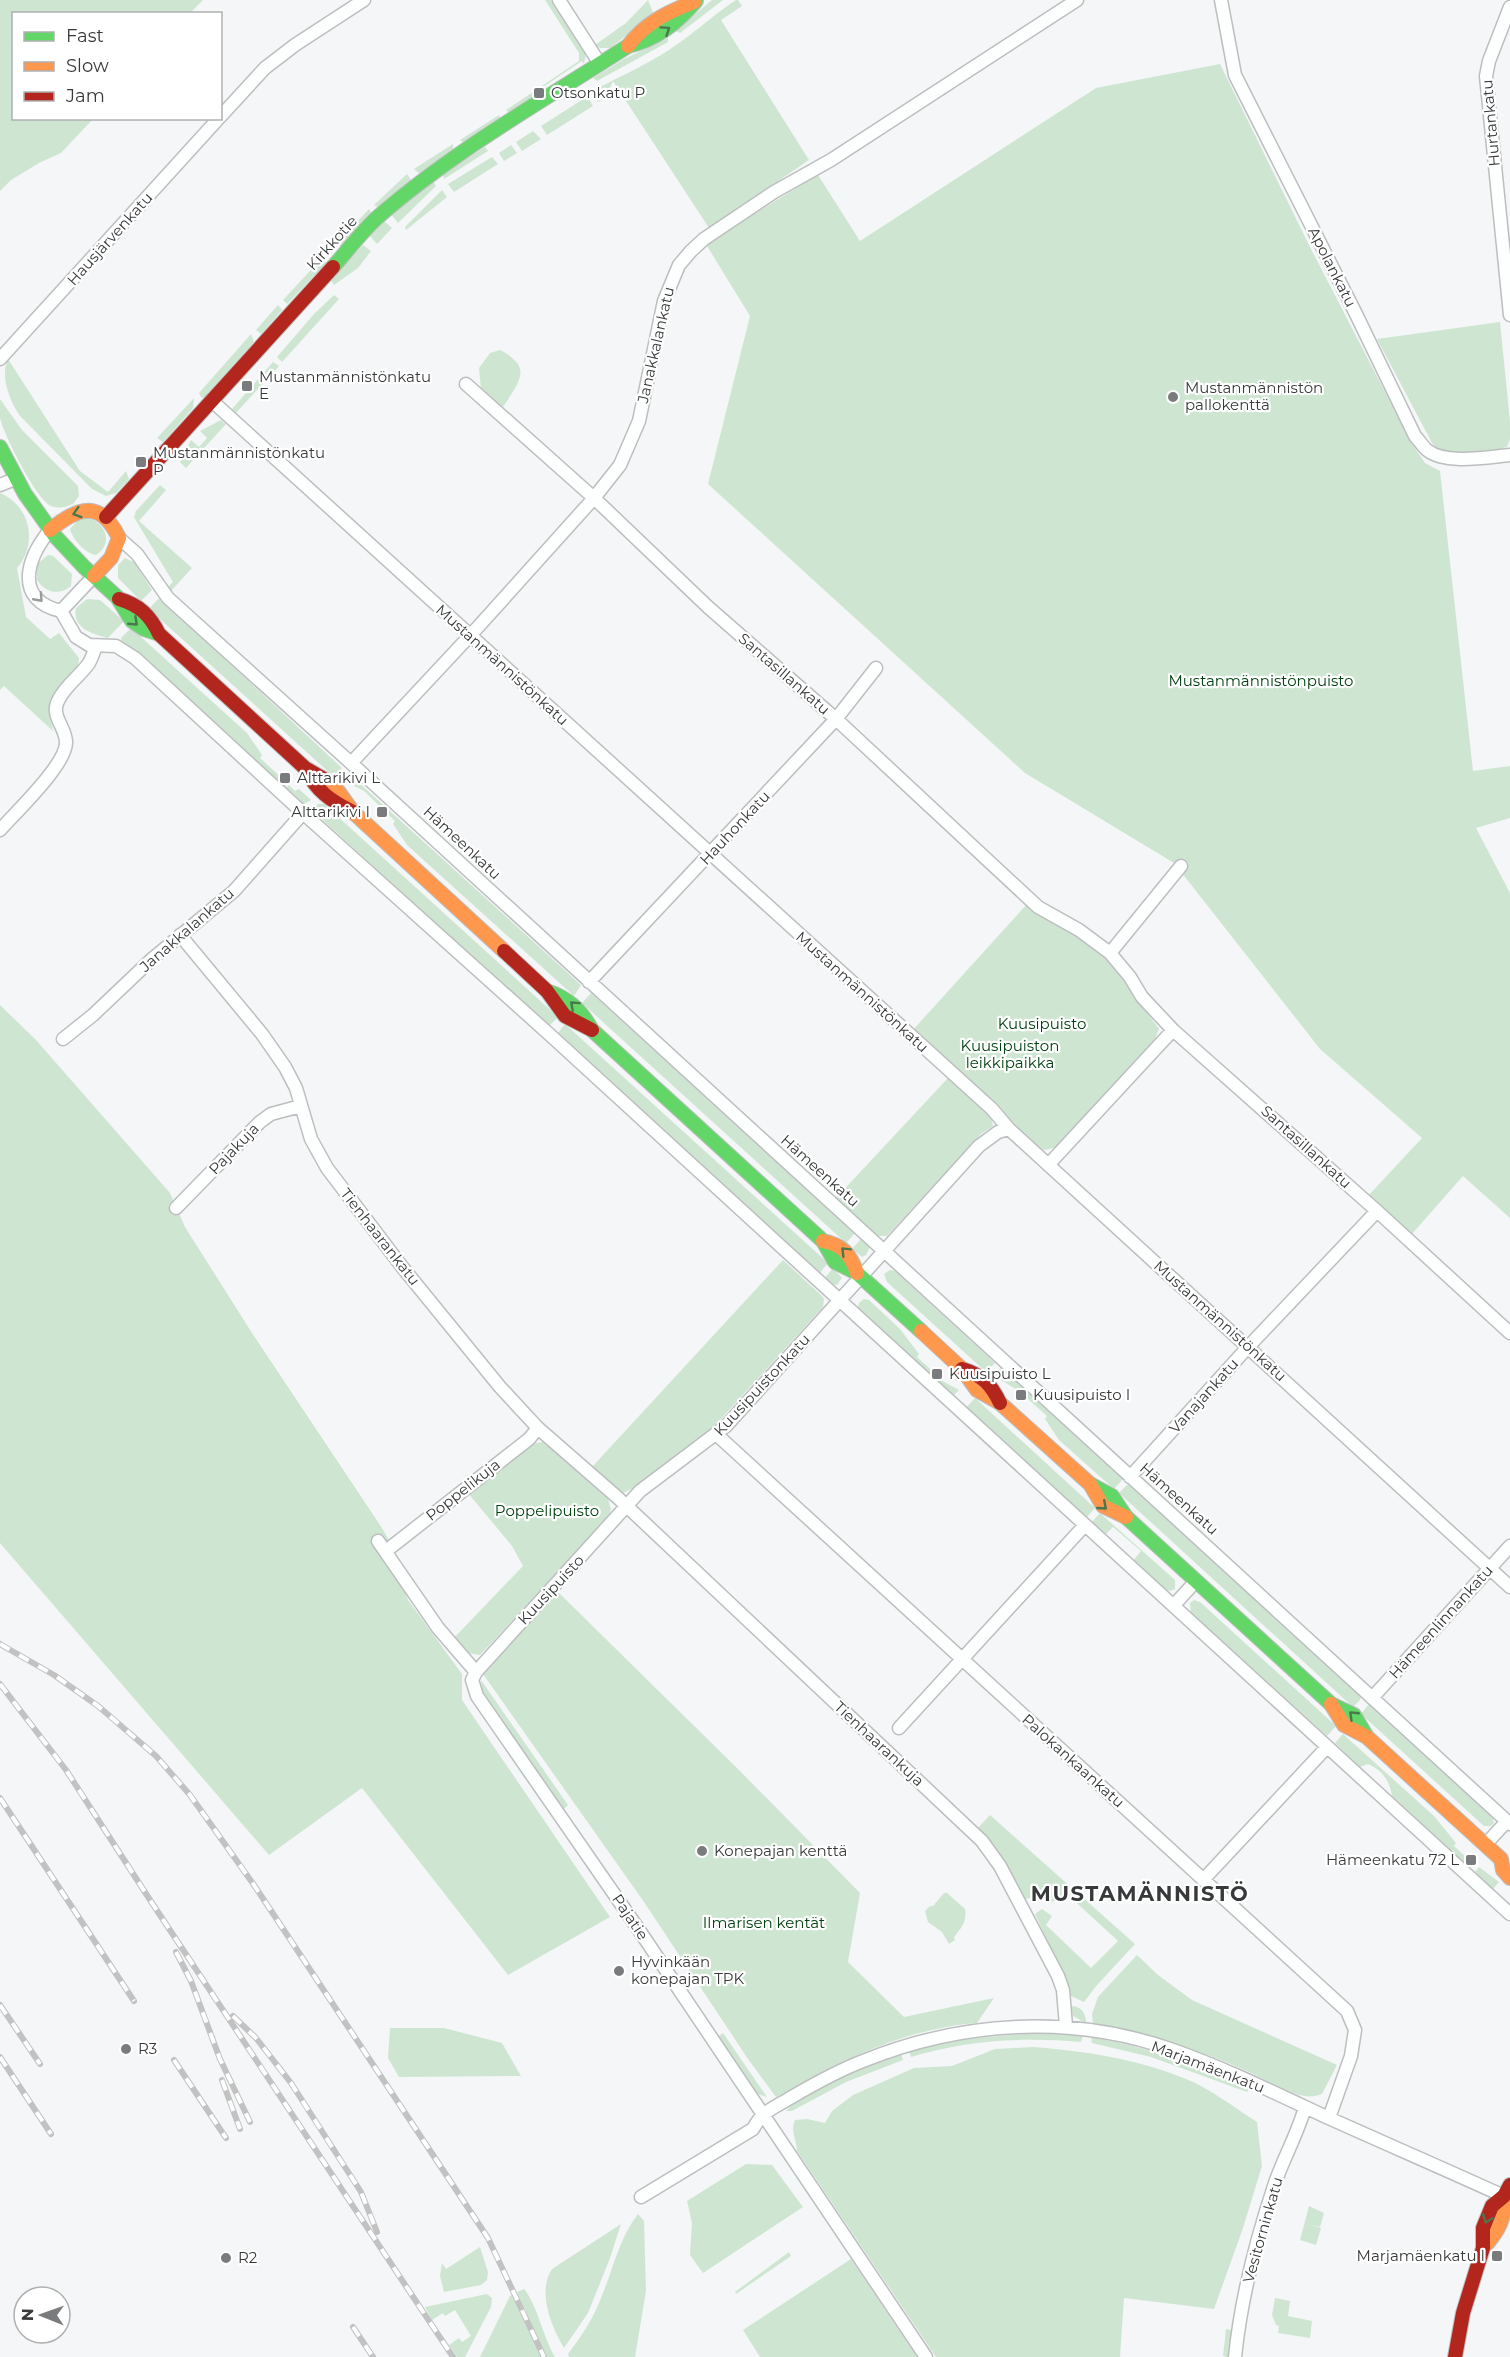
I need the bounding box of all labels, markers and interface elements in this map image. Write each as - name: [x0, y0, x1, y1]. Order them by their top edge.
- legend: [12, 12, 222, 120]
- text: Fast: [66, 25, 104, 47]
- one-way arrow: [660, 25, 670, 37]
- text: Slow: [66, 55, 109, 77]
- street label: Hurtankatu: [1477, 79, 1504, 167]
- place label: Otsonkatu P: [551, 83, 645, 102]
- text: Jam: [65, 85, 105, 107]
- marker: Otsonkatu P: [532, 86, 546, 100]
- street label: Hausjärvenkatu: [63, 188, 156, 289]
- street label: Kirkkotie: [302, 211, 361, 274]
- street label: Apolankatu: [1304, 224, 1361, 310]
- street label: Janakkalankatu: [633, 285, 678, 406]
- place label: Mustanmännistönkatu E: [259, 367, 431, 403]
- place label: Mustanmännistön pallokenttä: [1185, 378, 1323, 414]
- marker: Mustanmännistönkatu E: [240, 379, 254, 393]
- marker: Mustanmännistön pallokenttä: [1166, 390, 1180, 404]
- place label: Mustanmännistönkatu P: [153, 443, 325, 479]
- marker: Mustanmännistönkatu P: [134, 455, 148, 469]
- one-way arrow: [72, 506, 83, 519]
- one-way arrow: [32, 592, 43, 602]
- street label: Mustanmännistönkatu: [432, 600, 573, 729]
- one-way arrow: [127, 615, 138, 626]
- street label: Santasillankatu: [735, 629, 834, 719]
- park label: Mustanmännistönpuisto: [1168, 671, 1354, 690]
- place label: Alttarikivi L: [297, 768, 380, 787]
- marker: Alttarikivi L: [278, 771, 292, 785]
- street label: Hauhonkatu: [695, 787, 774, 869]
- place label: Alttarikivi I: [291, 802, 370, 821]
- street label: Hämeenkatu: [420, 802, 505, 883]
- marker: Alttarikivi I: [375, 805, 389, 819]
- street label: Janakkalankatu: [135, 883, 238, 976]
- street label: Mustanmännistönkatu: [792, 927, 933, 1056]
- one-way arrow: [571, 1001, 581, 1012]
- park label: Kuusipuisto: [998, 1014, 1086, 1033]
- park label: Kuusipuiston leikkipaikka: [961, 1036, 1059, 1072]
- street label: Santasillankatu: [1257, 1101, 1355, 1192]
- street label: Pajakuja: [205, 1119, 263, 1178]
- street label: Hämeenkatu: [777, 1130, 864, 1211]
- street label: Tienhaarankatu: [337, 1184, 424, 1289]
- one-way arrow: [841, 1247, 852, 1258]
- street label: Mustanmännistönkatu: [1150, 1256, 1291, 1385]
- street label: Kuusipuistonkatu: [709, 1330, 814, 1440]
- street label: Vanajankatu: [1165, 1354, 1242, 1437]
- place label: Kuusipuisto L: [949, 1364, 1051, 1383]
- marker: Kuusipuisto L: [930, 1367, 944, 1381]
- place label: Kuusipuisto I: [1033, 1385, 1130, 1404]
- marker: Kuusipuisto I: [1014, 1388, 1028, 1402]
- street label: Poppelikuja: [422, 1455, 504, 1525]
- street label: Hämeenkatu: [1136, 1458, 1223, 1539]
- one-way arrow: [1097, 1498, 1108, 1509]
- park label: Poppelipuisto: [495, 1501, 599, 1520]
- street label: Kuusipuisto: [513, 1551, 588, 1629]
- street label: Hämeenlinnankatu: [1385, 1561, 1497, 1682]
- street label: Tienhaarankuja: [830, 1697, 928, 1790]
- street label: Palokankaankatu: [1018, 1710, 1128, 1812]
- one-way arrow: [1350, 1712, 1361, 1723]
- place label: Konepajan kenttä: [714, 1841, 847, 1860]
- marker: Konepajan kenttä: [695, 1844, 709, 1858]
- place label: Hämeenkatu 72 L: [1326, 1850, 1459, 1869]
- marker: Hämeenkatu 72 L: [1464, 1853, 1478, 1867]
- district label: MUSTAMÄNNISTÖ: [1031, 1880, 1249, 1906]
- street label: Pajatie: [608, 1890, 653, 1943]
- park label: Ilmarisen kentät: [703, 1913, 825, 1932]
- place label: Hyvinkään konepajan TPK: [631, 1952, 744, 1988]
- marker: Hyvinkään konepajan TPK: [612, 1964, 626, 1978]
- street label: Marjamäenkatu: [1149, 2036, 1268, 2097]
- place label: R3: [138, 2039, 157, 2058]
- marker: R3: [119, 2042, 133, 2056]
- street label: Vesitorninkatu: [1238, 2175, 1287, 2285]
- one-way arrow: [1481, 2213, 1494, 2224]
- place label: Marjamäenkatu I: [1357, 2246, 1485, 2265]
- place label: R2: [238, 2248, 257, 2267]
- marker: Marjamäenkatu I: [1490, 2249, 1504, 2263]
- marker: R2: [219, 2251, 233, 2265]
- north arrow: [12, 2285, 72, 2345]
- text: N: [18, 2308, 37, 2321]

